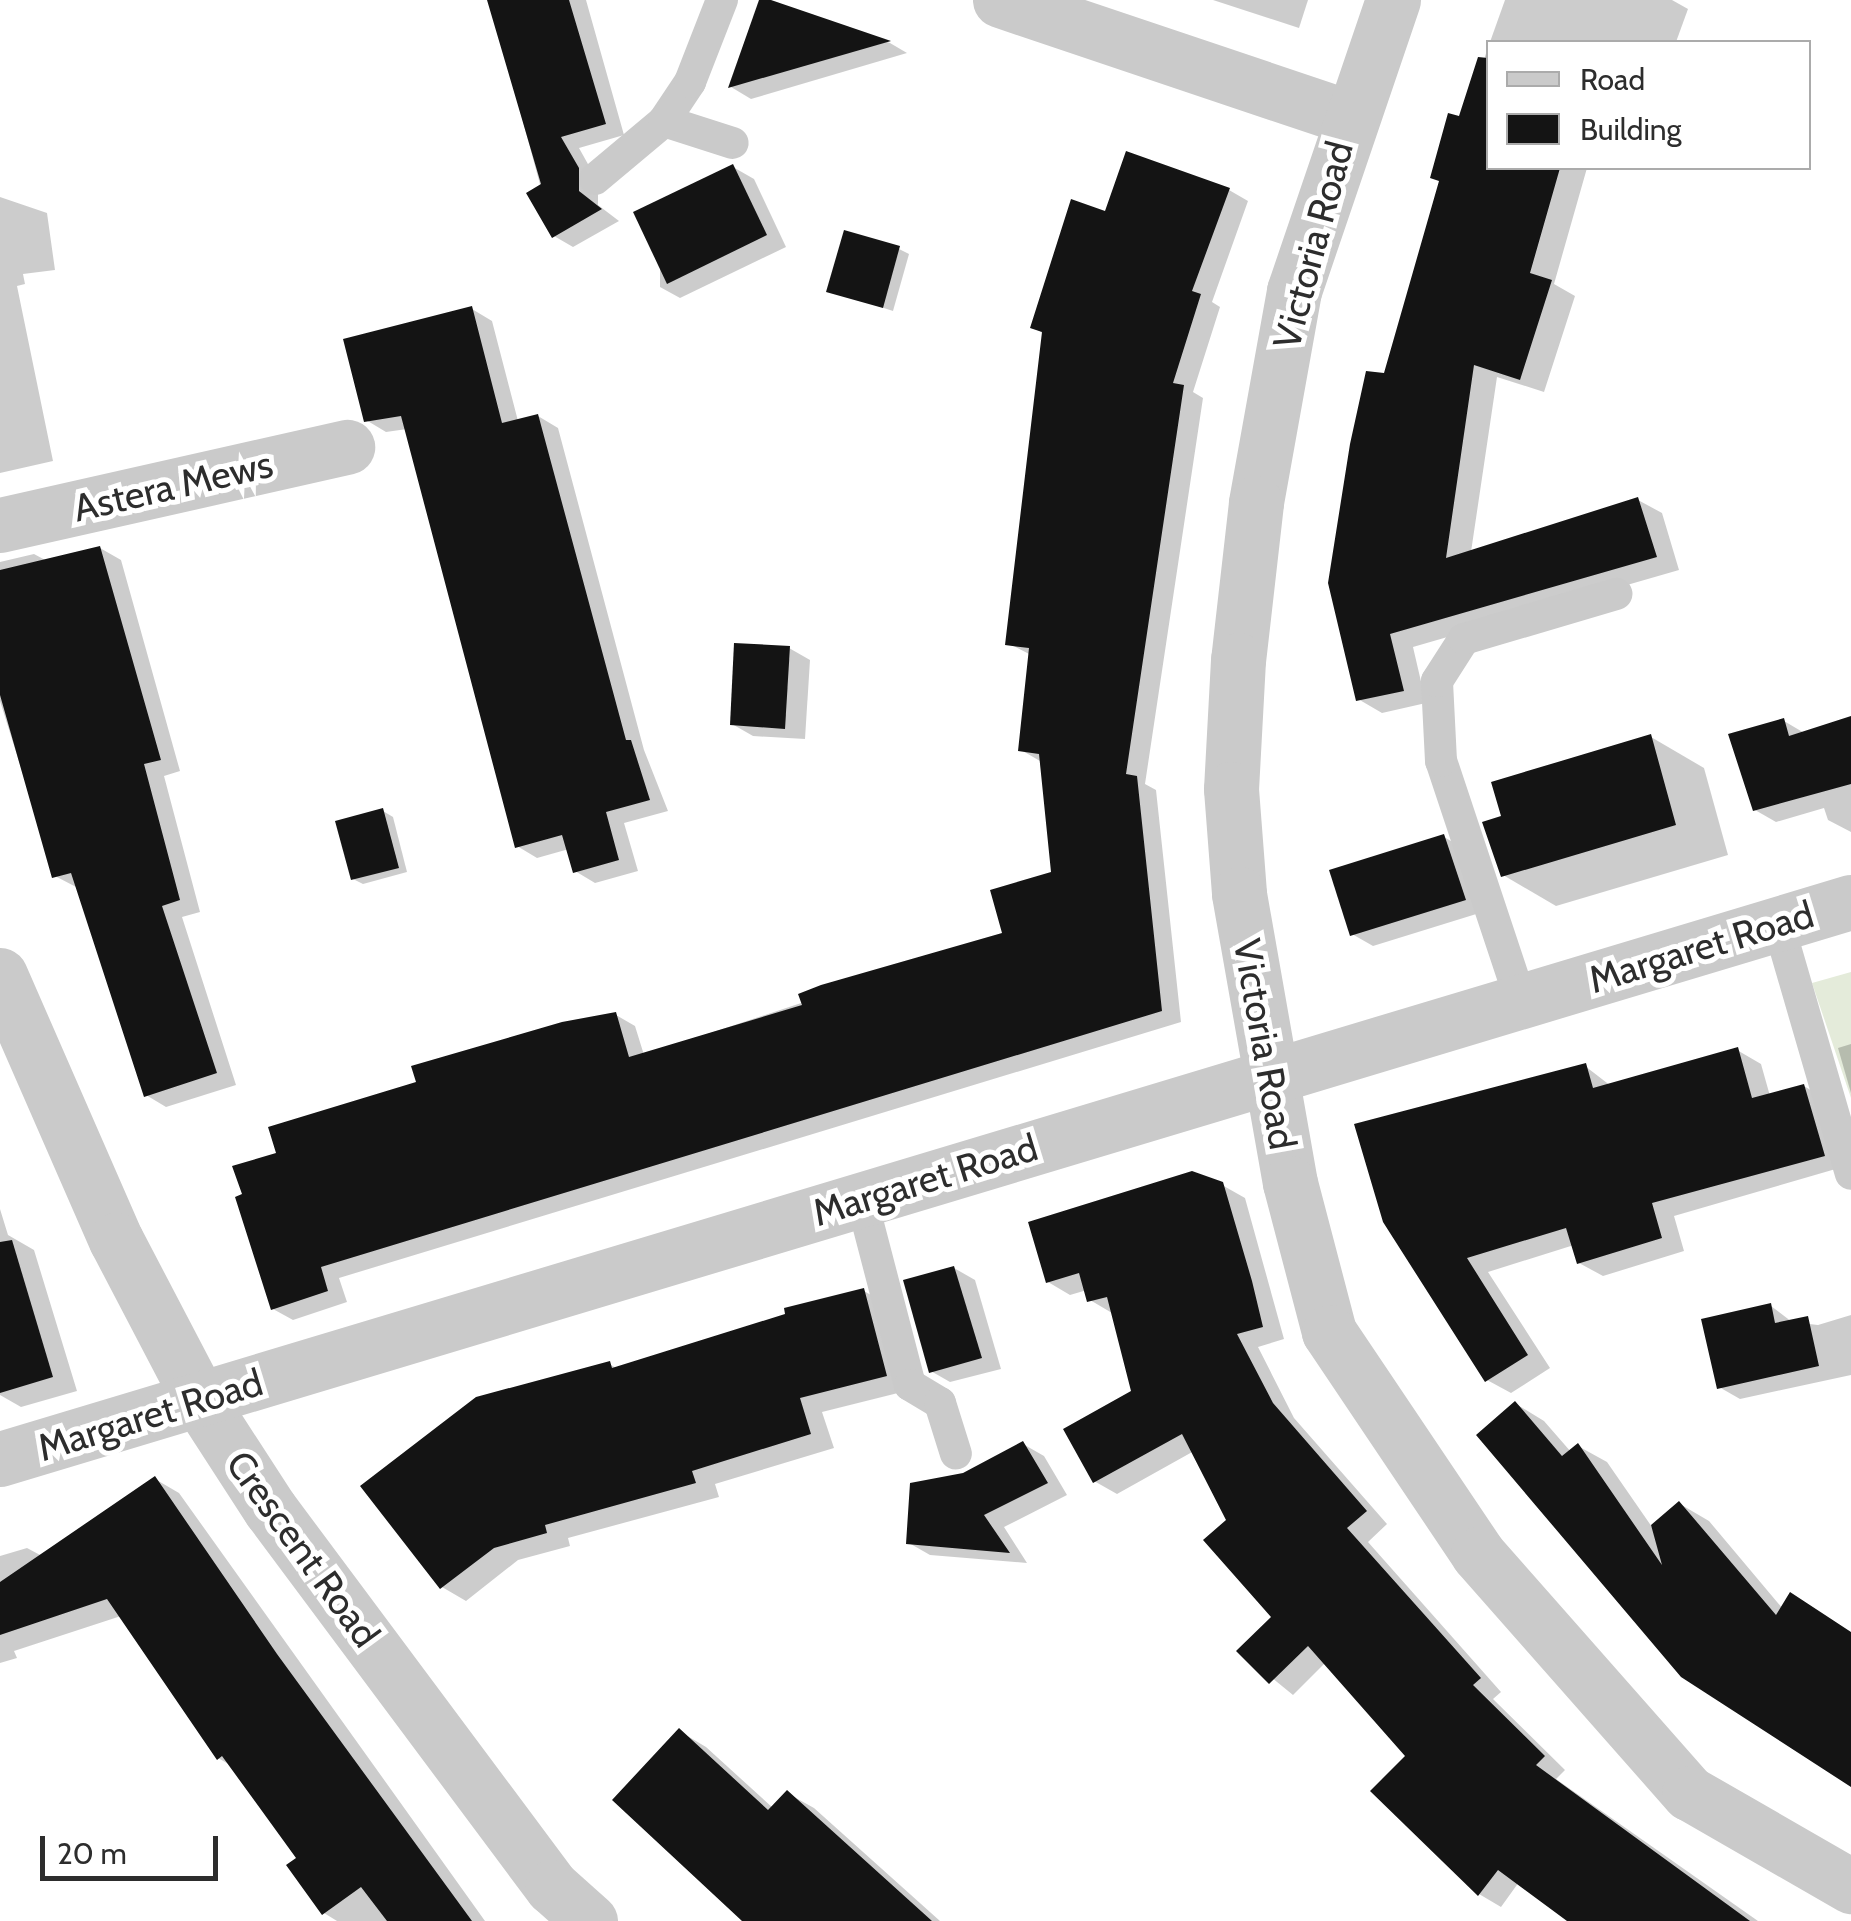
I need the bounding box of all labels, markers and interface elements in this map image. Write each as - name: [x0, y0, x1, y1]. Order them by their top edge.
- legend: [1486, 40, 1811, 170]
- text: Road: [1580, 61, 1645, 98]
- text: Building: [1580, 111, 1682, 148]
- street label: Victoria Road: [1263, 136, 1363, 354]
- street label: Astera Mews: [69, 441, 277, 531]
- street label: Margaret Road: [1583, 891, 1819, 1003]
- street label: Victoria Road: [1224, 935, 1306, 1153]
- street label: Margaret Road: [807, 1124, 1043, 1236]
- street label: Margaret Road: [32, 1359, 268, 1471]
- street label: Crescent Road: [217, 1442, 389, 1656]
- scale bar: [45, 1816, 222, 1878]
- text: 20 m: [57, 1835, 127, 1872]

